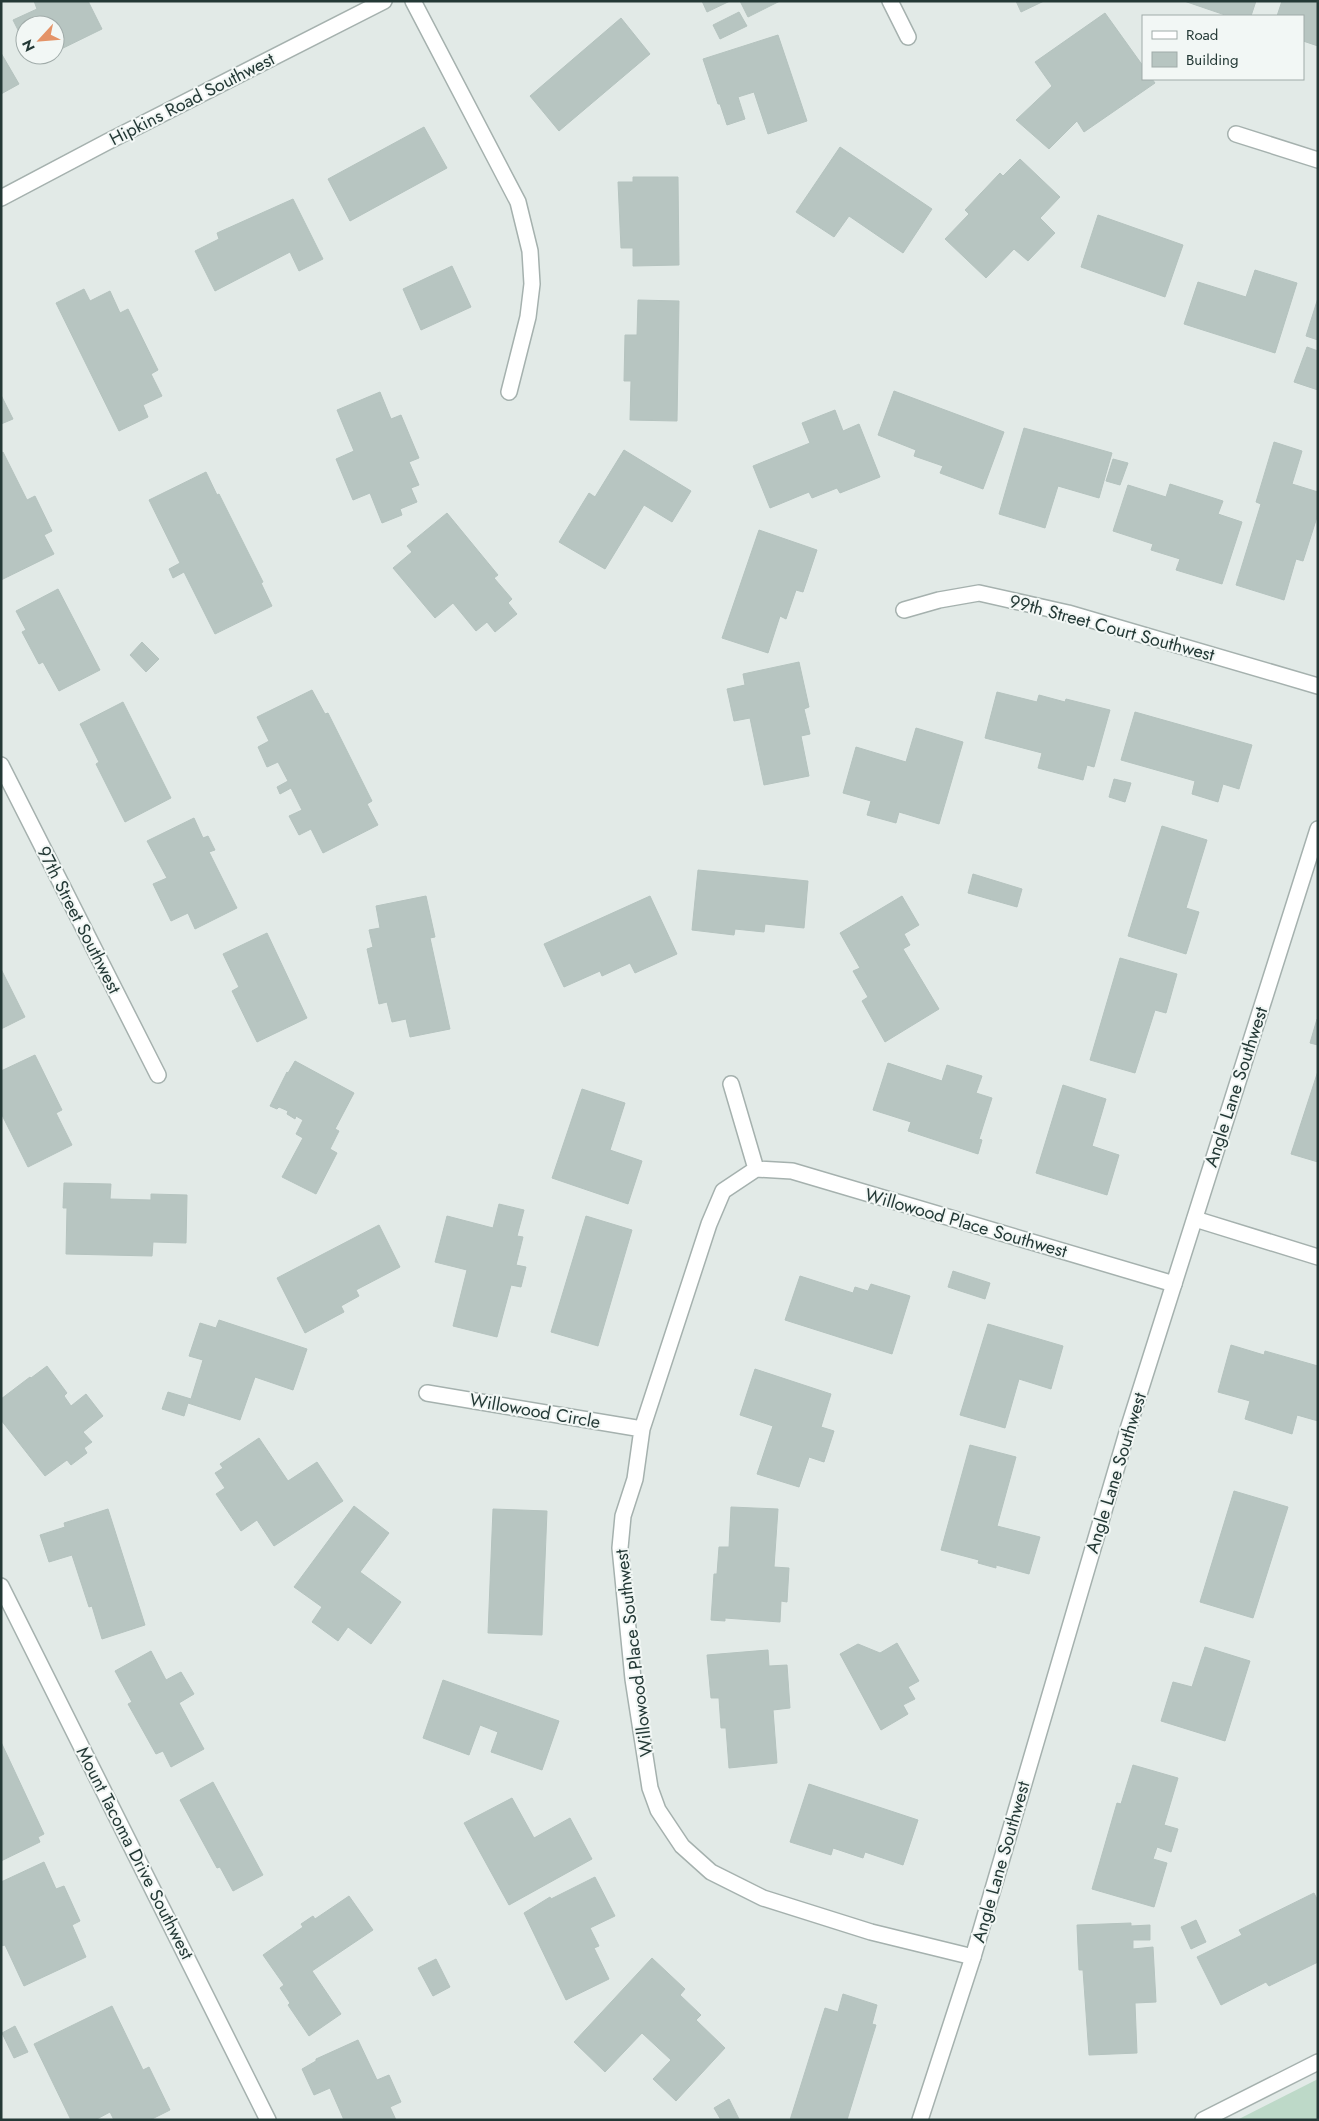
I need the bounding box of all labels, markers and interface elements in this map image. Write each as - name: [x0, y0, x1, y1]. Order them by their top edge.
- north arrow: [15, 15, 65, 65]
- legend: [1142, 15, 1304, 80]
- text: Road: [1186, 24, 1218, 46]
- text: N: [17, 36, 40, 55]
- street label: Hipkins Road Southwest: [105, 46, 280, 152]
- text: Building: [1186, 49, 1238, 71]
- street label: 99th Street Court Southwest: [1007, 588, 1218, 668]
- street label: 97th Street Southwest: [31, 842, 128, 999]
- street label: Angle Lane Southwest: [1198, 1003, 1274, 1170]
- street label: Willowood Place Southwest: [862, 1182, 1071, 1265]
- street label: Willowood Circle: [467, 1387, 603, 1435]
- street label: Angle Lane Southwest: [1079, 1389, 1153, 1557]
- street label: Willowood Place Southwest: [608, 1547, 660, 1758]
- street label: Mount Tacoma Drive Southwest: [70, 1742, 200, 1965]
- street label: Angle Lane Southwest: [965, 1778, 1037, 1946]

